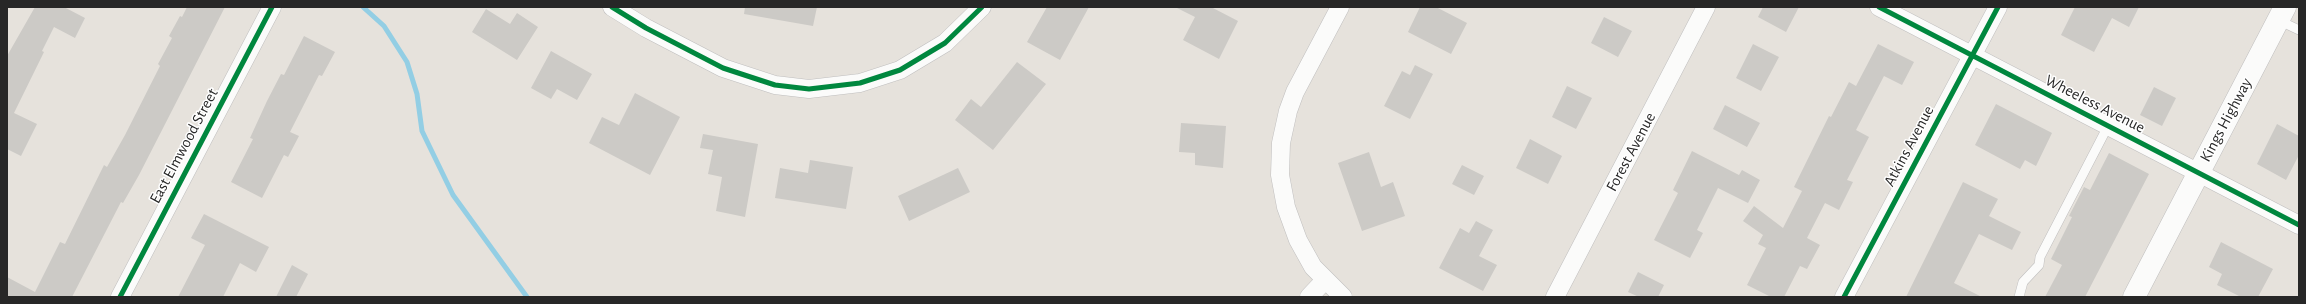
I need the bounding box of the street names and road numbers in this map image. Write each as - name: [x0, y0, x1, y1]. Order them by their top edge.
- street label: Wheeless Avenue: [2042, 71, 2148, 137]
- street label: Kings Highway: [2196, 75, 2256, 165]
- street label: East Elmwood Street: [146, 85, 222, 207]
- street label: Atkins Avenue: [1880, 102, 1938, 190]
- street label: Forest Avenue: [1602, 109, 1660, 195]

